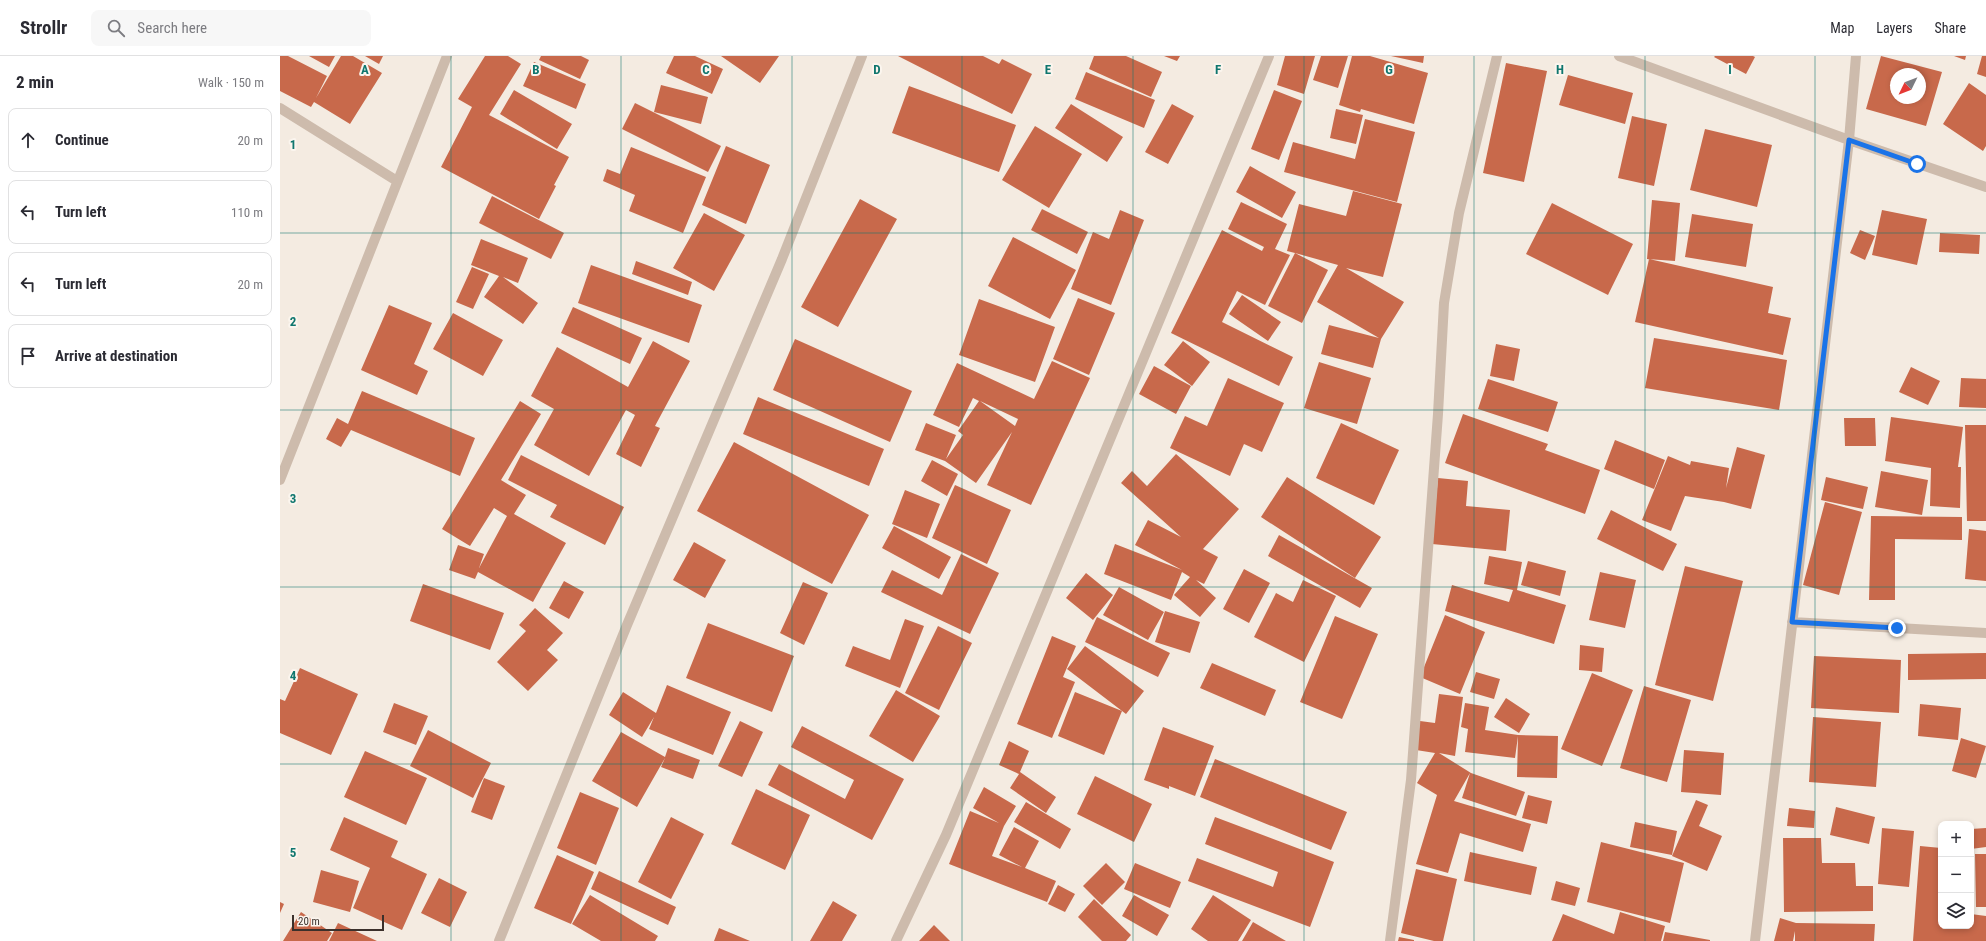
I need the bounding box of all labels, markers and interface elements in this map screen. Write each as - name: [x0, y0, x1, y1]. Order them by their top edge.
- search box: [91, 10, 371, 46]
- text: Strollr: [20, 16, 67, 39]
- icon: search: [105, 17, 127, 39]
- text: Search here: [137, 19, 207, 37]
- text: Map: [1830, 20, 1854, 36]
- text: Layers: [1876, 20, 1913, 36]
- text: Share: [1935, 20, 1966, 36]
- text: A: [361, 62, 369, 77]
- text: B: [532, 62, 540, 77]
- text: C: [702, 62, 710, 77]
- text: D: [873, 62, 881, 77]
- text: E: [1045, 62, 1052, 77]
- text: F: [1215, 62, 1221, 77]
- text: G: [1385, 62, 1393, 77]
- text: H: [1556, 62, 1564, 77]
- text: I: [1728, 62, 1732, 77]
- north arrow: [1890, 68, 1926, 104]
- text: 2 min: [16, 72, 54, 92]
- text: Walk · 150 m: [198, 75, 264, 90]
- icon: ahead: [17, 129, 39, 151]
- text: Continue: [55, 131, 109, 149]
- text: 20 m: [237, 133, 263, 148]
- text: 1: [290, 137, 296, 152]
- route start: [1908, 155, 1926, 173]
- icon: left: [17, 201, 39, 223]
- text: Turn left: [55, 203, 106, 221]
- text: 110 m: [231, 205, 263, 220]
- icon: left: [17, 273, 39, 295]
- text: Turn left: [55, 275, 106, 293]
- text: 20 m: [237, 277, 263, 292]
- text: 2: [290, 314, 297, 329]
- icon: arrive: [17, 345, 39, 367]
- text: Arrive at destination: [55, 347, 178, 365]
- text: 3: [290, 491, 296, 506]
- route end: [1888, 619, 1906, 637]
- text: 4: [290, 668, 297, 683]
- map controls: [1938, 821, 1974, 929]
- button: +: [1938, 821, 1974, 857]
- text: 5: [290, 845, 297, 860]
- button: −: [1938, 857, 1974, 893]
- button: layers: [1938, 893, 1974, 929]
- scale bar: [292, 913, 384, 932]
- text: 20 m: [298, 915, 320, 928]

